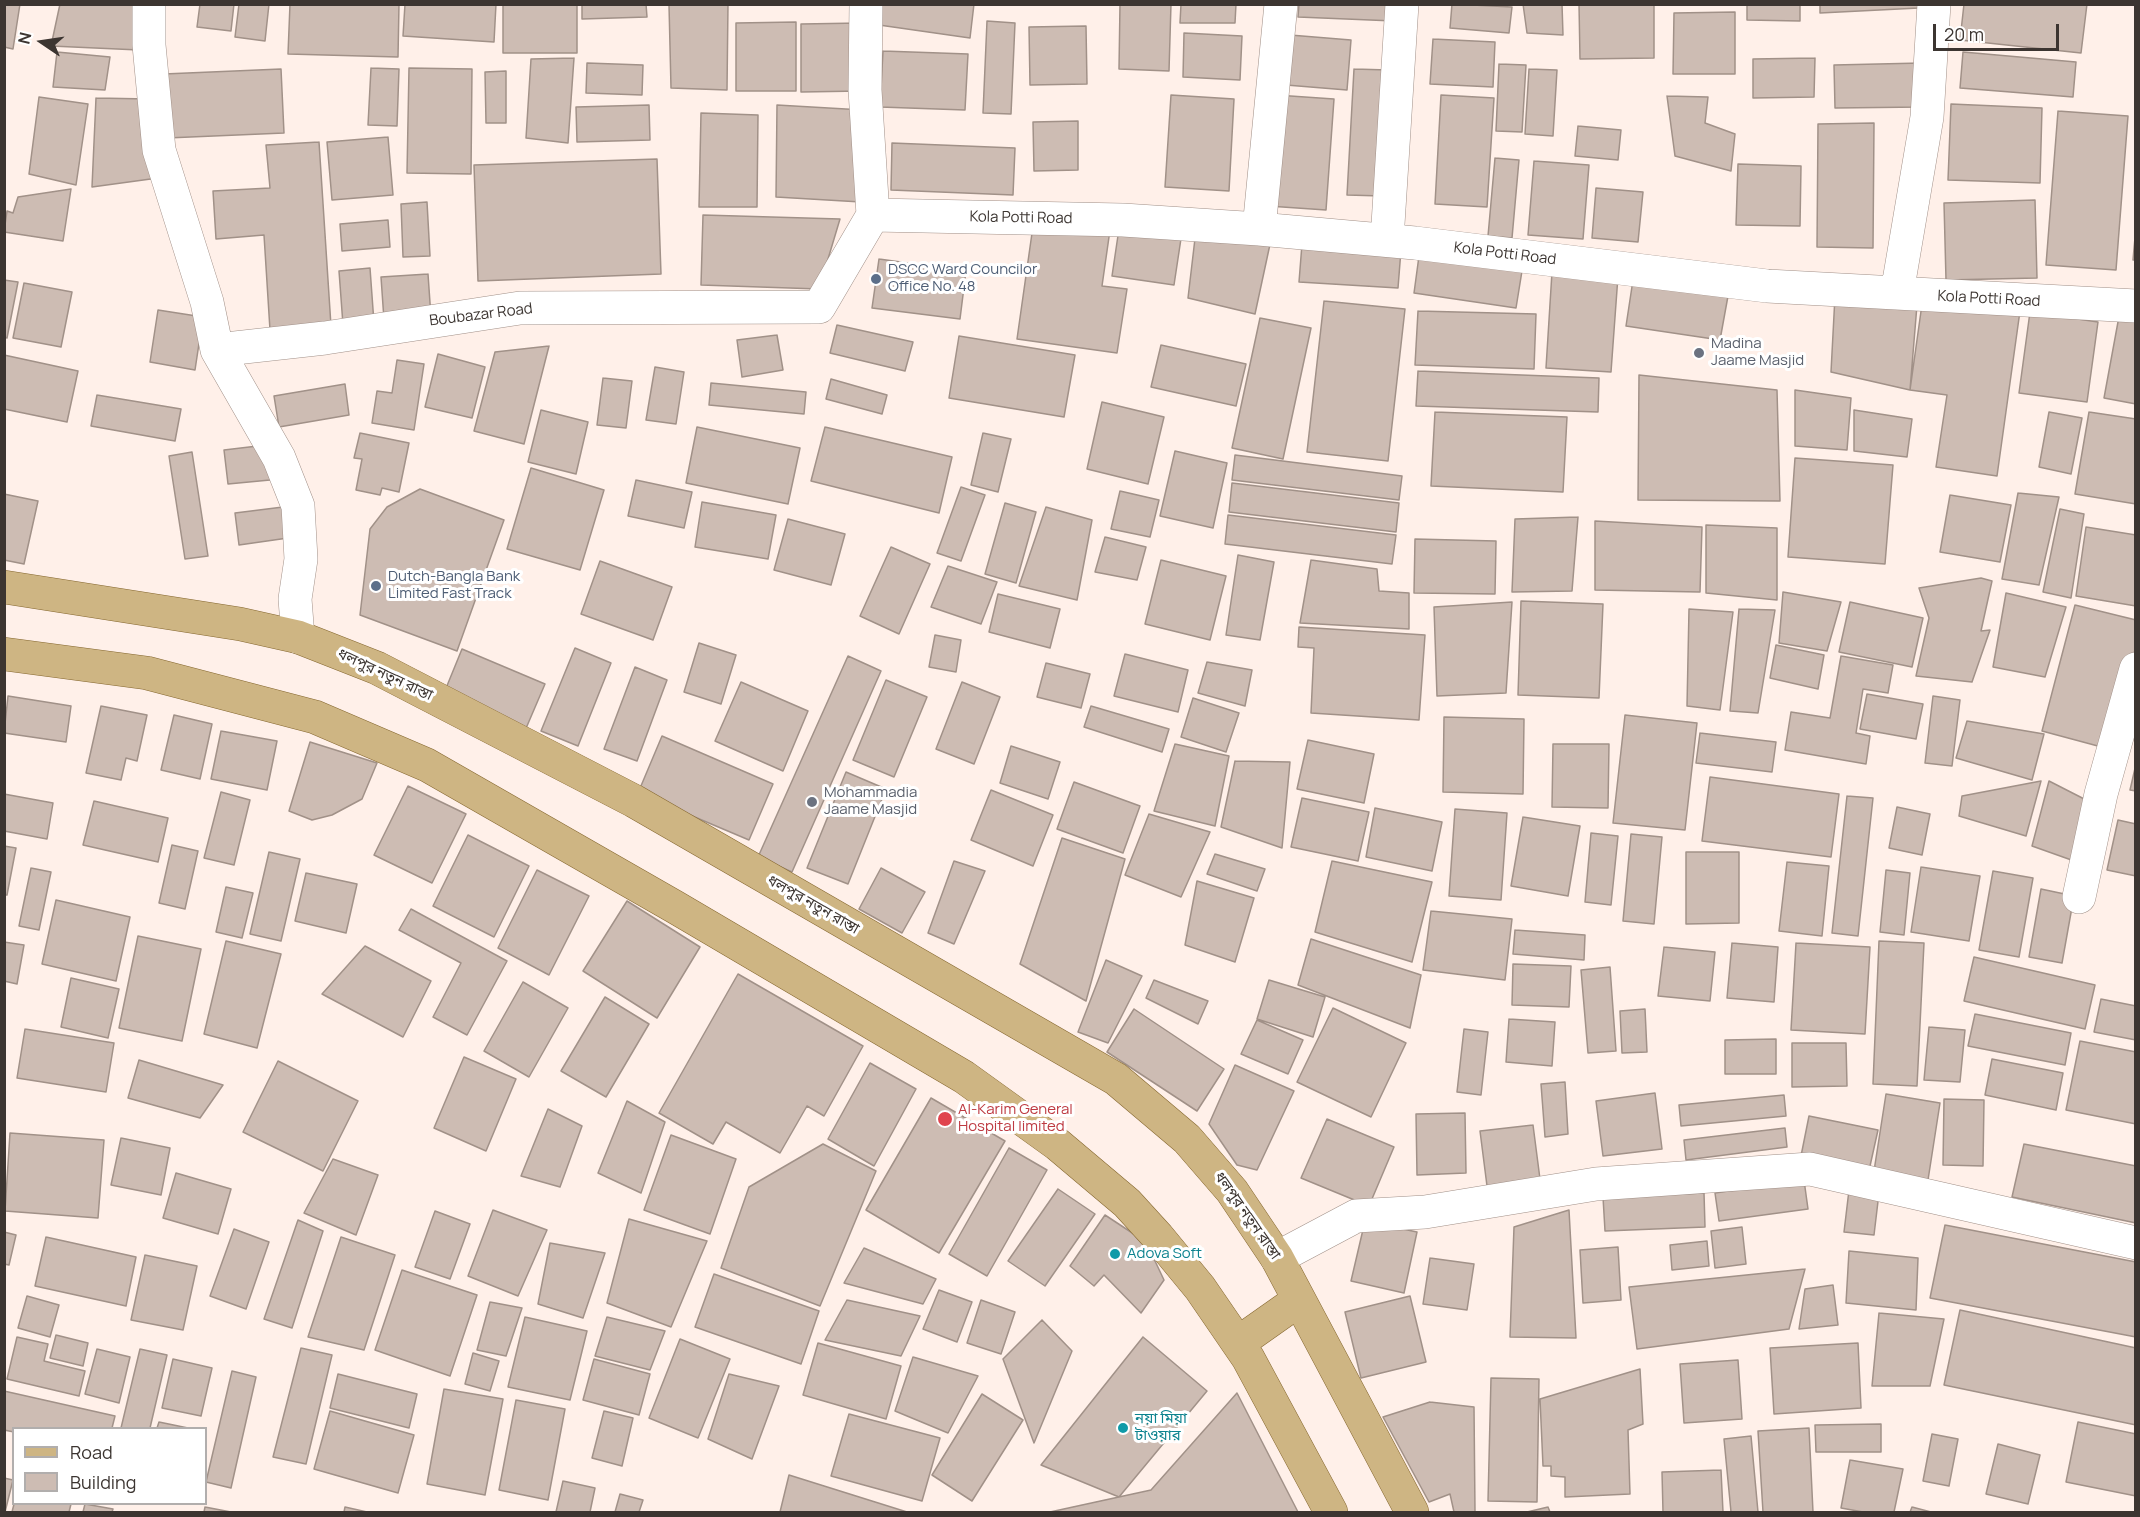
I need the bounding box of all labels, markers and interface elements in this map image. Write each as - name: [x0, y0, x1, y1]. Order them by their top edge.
- north arrow: [12, 12, 72, 72]
- scale bar: [1936, 12, 2062, 50]
- text: 20 m: [1944, 22, 1984, 46]
- text: N: [12, 30, 36, 46]
- street label: Kola Potti Road: [969, 208, 1073, 228]
- street label: Kola Potti Road: [1453, 239, 1557, 269]
- place label: DSCC Ward Councilor Office No. 48: [888, 261, 1037, 296]
- marker: DSCC Ward Councilor Office No. 48: [869, 272, 883, 286]
- street label: Kola Potti Road: [1937, 287, 2041, 311]
- street label: Boubazar Road: [428, 300, 534, 330]
- place label: Madina Jaame Masjid: [1711, 335, 1804, 370]
- marker: Madina Jaame Masjid: [1692, 346, 1706, 360]
- place label: Dutch-Bangla Bank Limited Fast Track: [388, 568, 520, 603]
- marker: Dutch-Bangla Bank Limited Fast Track: [369, 579, 383, 593]
- street label: ধলপুর নতুন রাস্তা: [335, 645, 435, 705]
- place label: Mohammadia Jaame Masjid: [824, 784, 917, 819]
- marker: Mohammadia Jaame Masjid: [805, 795, 819, 809]
- street label: ধলপুর নতুন রাস্তা: [764, 871, 862, 939]
- place label: Al-Karim General Hospital limited: [958, 1101, 1073, 1136]
- marker: Al-Karim General Hospital limited: [936, 1110, 954, 1128]
- street label: ধলপুর নতুন রাস্তা: [1210, 1169, 1284, 1263]
- place label: Adova Soft: [1127, 1245, 1202, 1263]
- marker: Adova Soft: [1108, 1247, 1122, 1261]
- place label: নয়া মিয়া টাওয়ার: [1135, 1410, 1187, 1445]
- marker: নয়া মিয়া টাওয়ার: [1116, 1421, 1130, 1435]
- legend: [12, 1427, 207, 1505]
- text: Road: [70, 1440, 113, 1464]
- text: Building: [70, 1470, 136, 1494]

